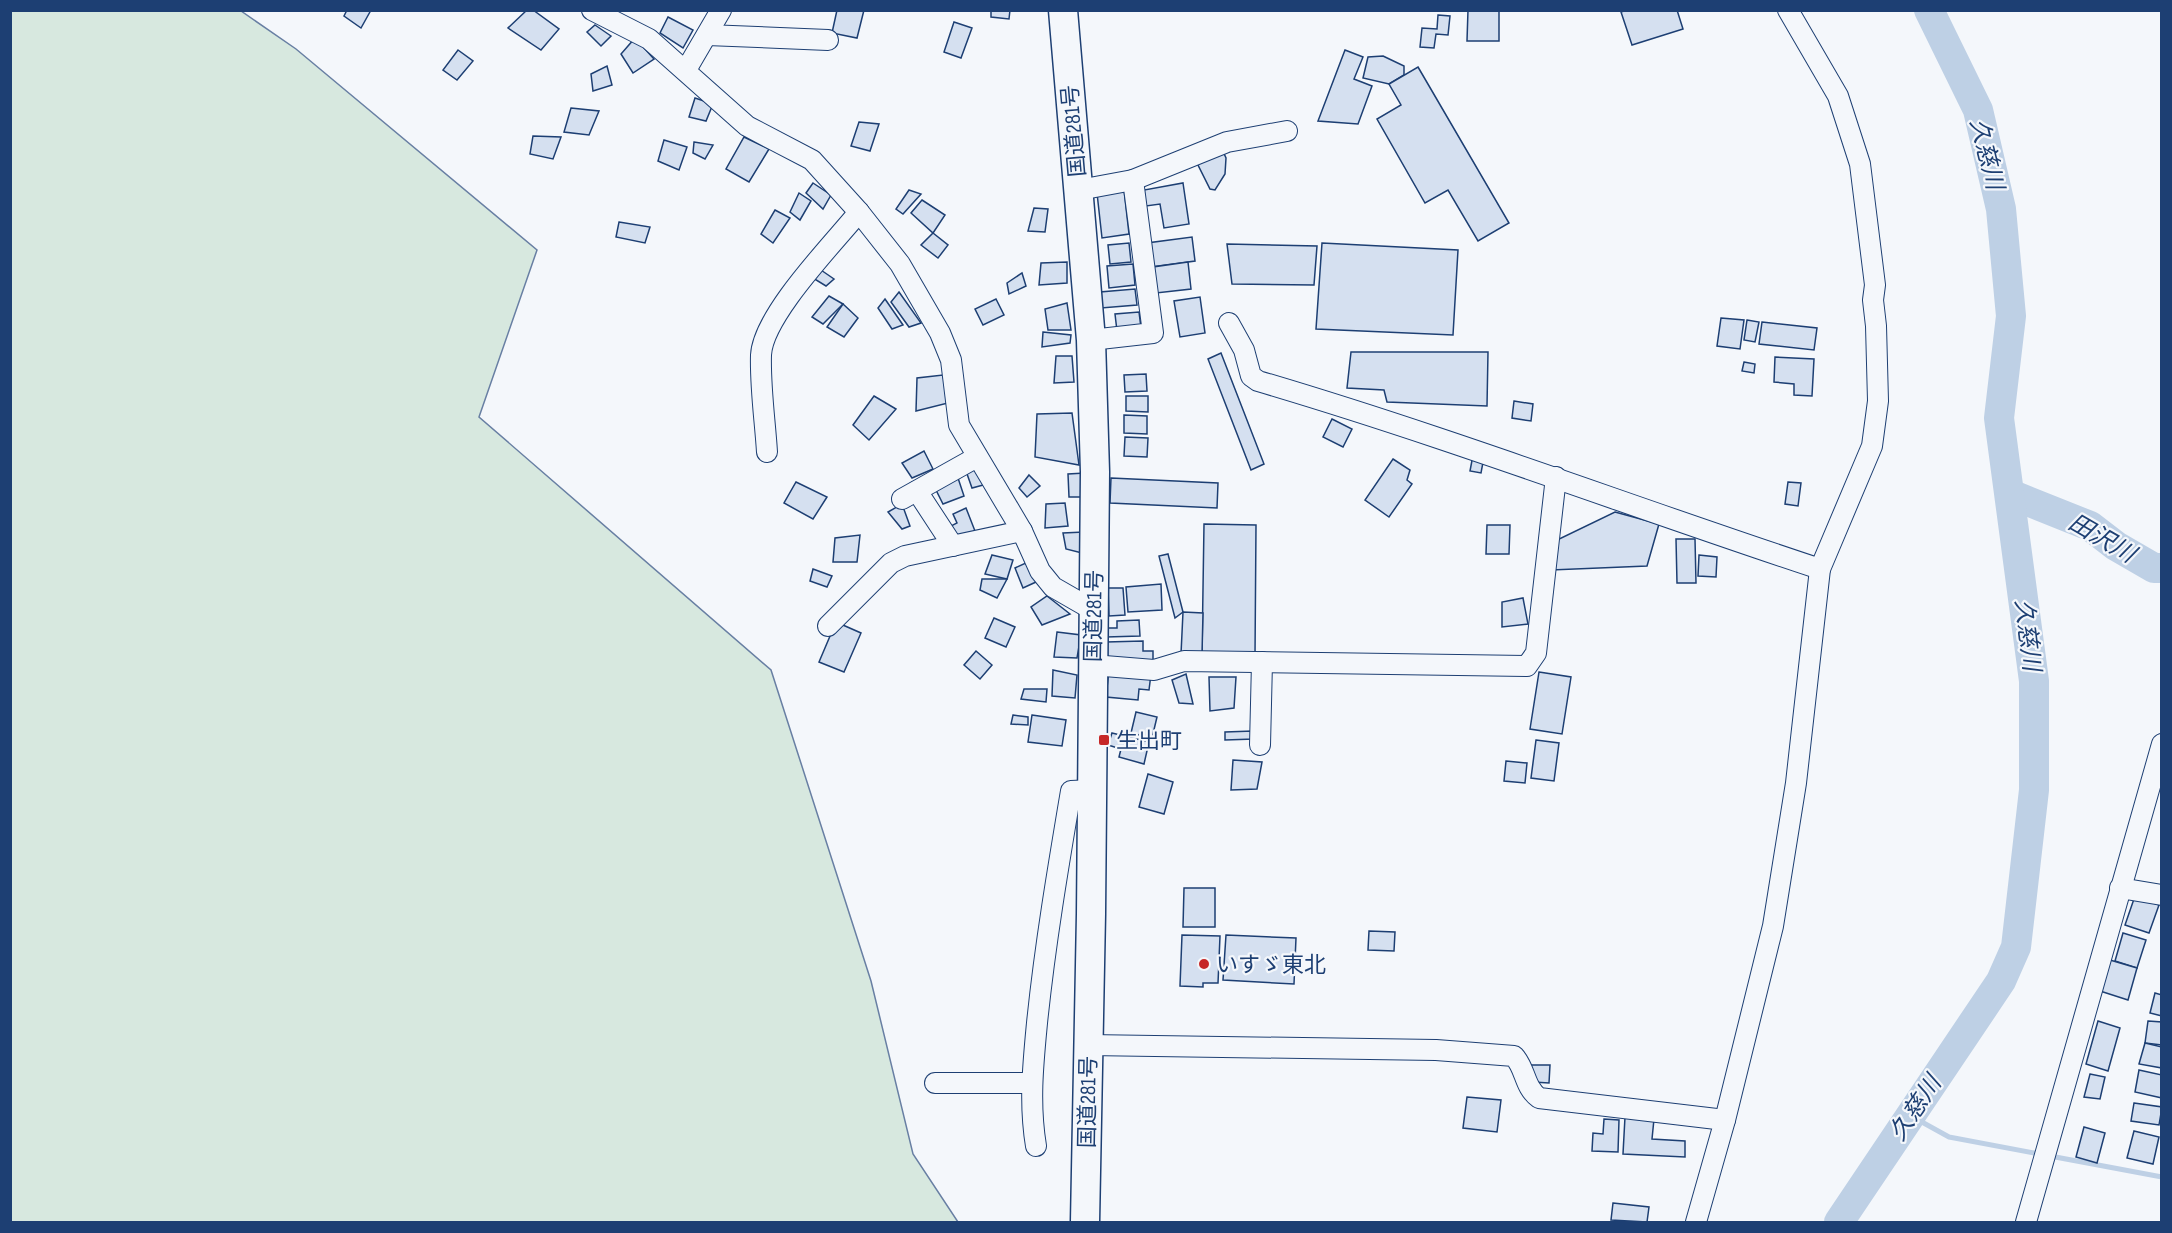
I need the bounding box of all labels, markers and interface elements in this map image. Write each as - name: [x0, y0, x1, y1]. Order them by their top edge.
- street label: 国道281号: [1057, 84, 1092, 178]
- water label: 久慈川: [1964, 116, 2010, 195]
- water label: 田沢川: [2063, 508, 2143, 570]
- street label: 国道281号: [1080, 570, 1109, 662]
- water label: 久慈川: [2009, 598, 2047, 676]
- place label: 生出町: [1116, 728, 1182, 755]
- marker: 生出町: [1097, 733, 1111, 747]
- place label: いすゞ東北: [1216, 952, 1326, 979]
- marker: いすゞ東北: [1197, 957, 1211, 971]
- street label: 国道281号: [1074, 1056, 1103, 1148]
- water label: 久慈川: [1883, 1068, 1949, 1146]

